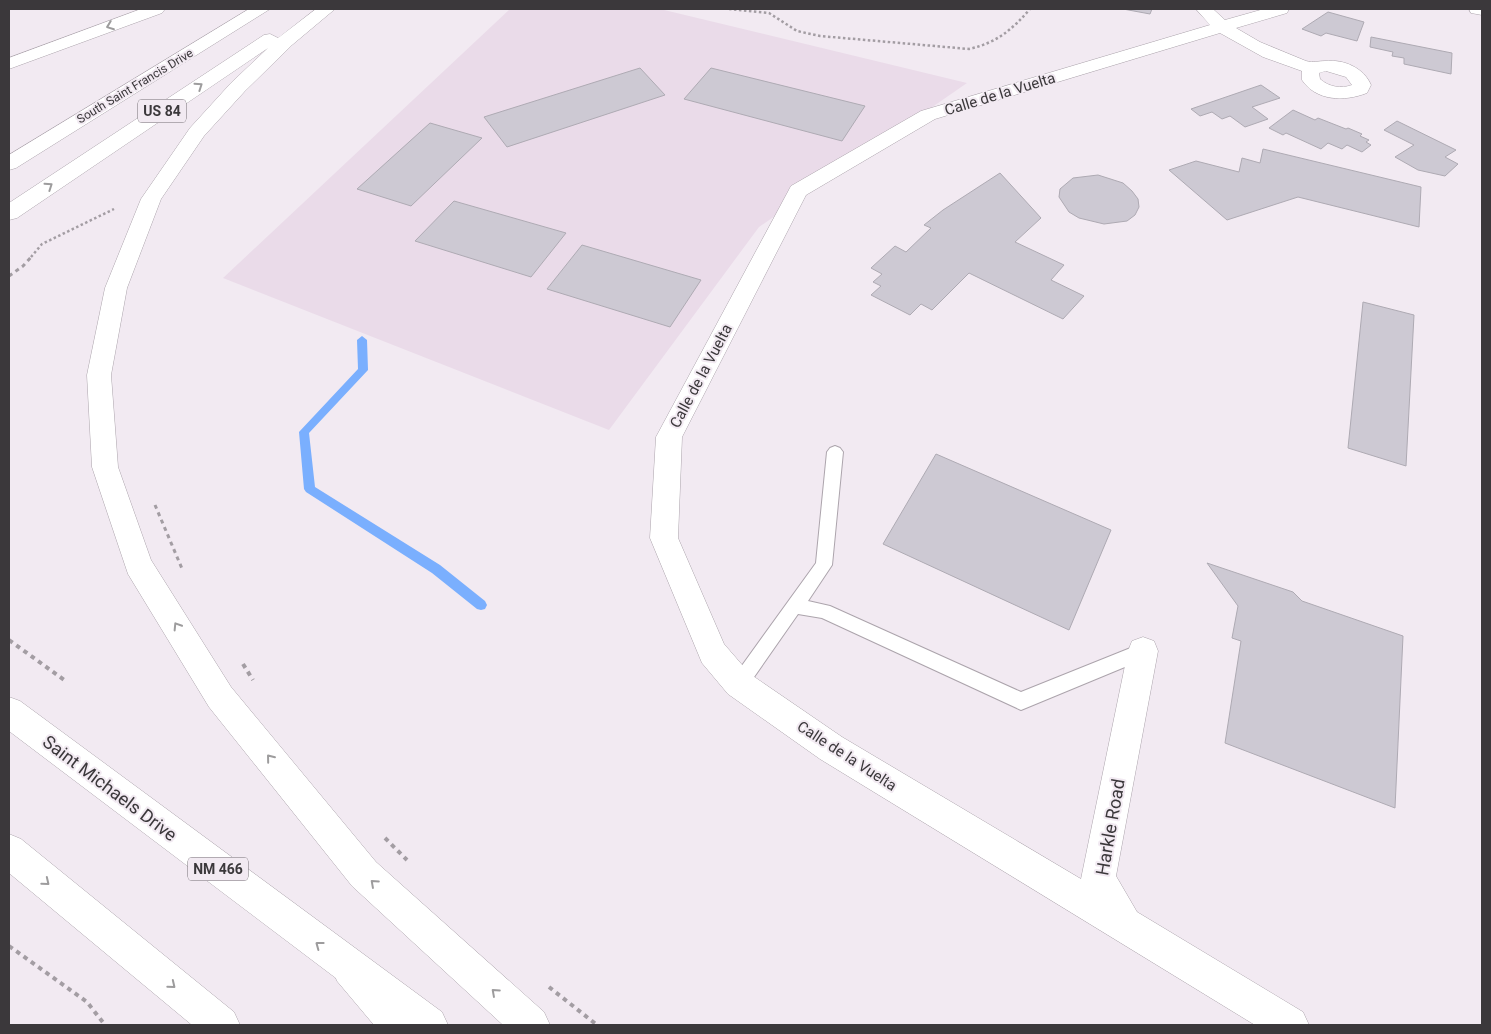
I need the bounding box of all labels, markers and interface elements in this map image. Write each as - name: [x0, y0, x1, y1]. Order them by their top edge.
- one-way arrow: [106, 20, 115, 30]
- street label: South Saint Francis Drive: [74, 46, 196, 126]
- street label: Calle de la Vuelta: [942, 69, 1058, 119]
- one-way arrow: [193, 83, 203, 92]
- road number: US 84: [138, 100, 186, 122]
- one-way arrow: [44, 183, 53, 192]
- street label: Calle de la Vuelta: [666, 321, 736, 431]
- one-way arrow: [173, 623, 183, 632]
- street label: Calle de la Vuelta: [794, 717, 900, 795]
- street label: Saint Michaels Drive: [39, 731, 181, 845]
- one-way arrow: [267, 755, 276, 764]
- street label: Harkle Road: [1091, 777, 1129, 877]
- road number: NM 466: [188, 858, 248, 881]
- one-way arrow: [41, 877, 50, 886]
- one-way arrow: [371, 880, 380, 889]
- one-way arrow: [316, 942, 325, 950]
- one-way arrow: [166, 980, 175, 988]
- one-way arrow: [491, 989, 500, 998]

